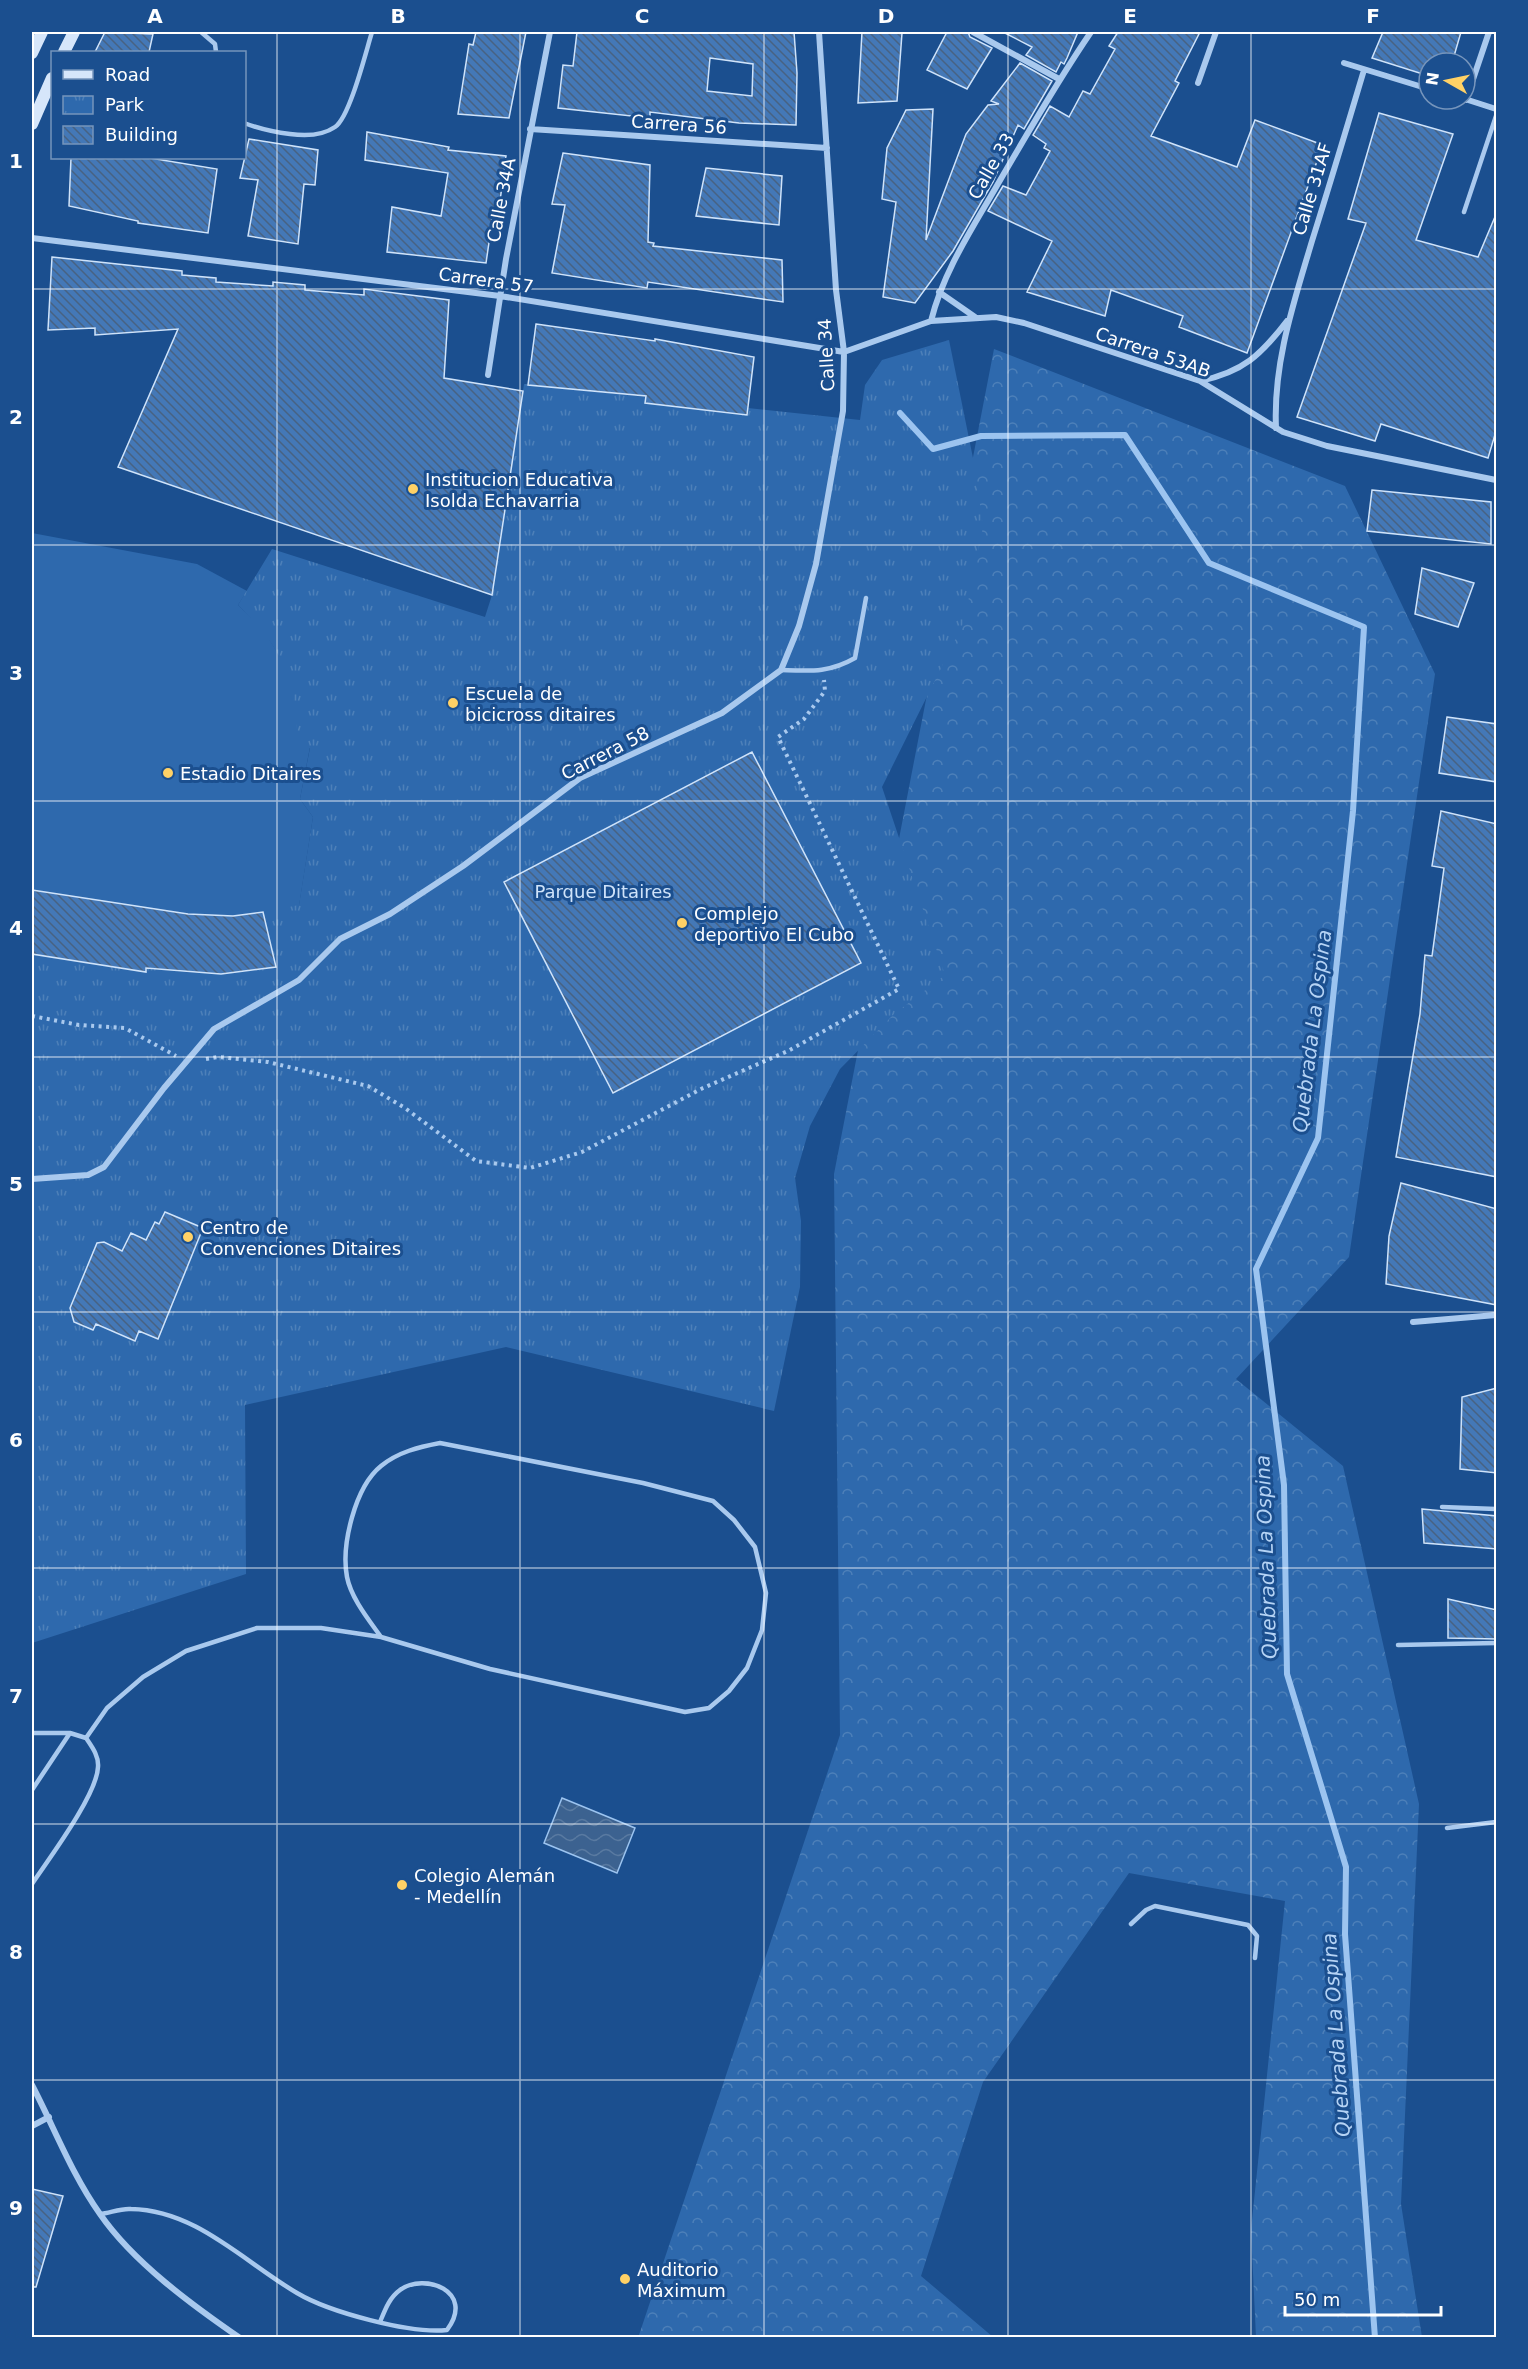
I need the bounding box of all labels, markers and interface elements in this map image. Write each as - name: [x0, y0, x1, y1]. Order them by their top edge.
- text: A: [147, 4, 163, 28]
- text: B: [390, 4, 406, 28]
- text: C: [635, 4, 649, 28]
- text: D: [878, 4, 894, 28]
- text: E: [1123, 4, 1137, 28]
- text: F: [1366, 4, 1380, 28]
- legend: [51, 51, 246, 159]
- north arrow: [1417, 51, 1477, 111]
- text: Road: [105, 64, 150, 85]
- text: N: [1422, 71, 1443, 87]
- text: Park: [105, 94, 144, 115]
- street label: Carrera 56: [630, 110, 728, 138]
- text: Building: [105, 124, 178, 145]
- street label: Calle 33: [964, 129, 1018, 203]
- street label: Calle 31AF: [1288, 140, 1336, 238]
- text: 1: [9, 149, 23, 173]
- street label: Calle 34A: [483, 155, 520, 244]
- street label: Carrera 57: [437, 263, 535, 297]
- street label: Calle 34: [814, 318, 838, 392]
- street label: Carrera 53AB: [1093, 322, 1213, 382]
- text: 2: [9, 405, 23, 429]
- place label: Institucion Educativa Isolda Echavarria: [425, 469, 614, 511]
- marker: Institucion Educativa Isolda Echavarria: [406, 482, 420, 496]
- text: 3: [9, 661, 23, 685]
- place label: Escuela de bicicross ditaires: [465, 683, 616, 725]
- marker: Escuela de bicicross ditaires: [446, 696, 460, 710]
- street label: Carrera 58: [558, 722, 652, 784]
- place label: Estadio Ditaires: [180, 763, 321, 784]
- marker: Estadio Ditaires: [161, 766, 175, 780]
- park label: Parque Ditaires: [534, 881, 672, 902]
- place label: Complejo deportivo El Cubo: [694, 903, 854, 945]
- text: 4: [9, 916, 23, 940]
- marker: Complejo deportivo El Cubo: [675, 916, 689, 930]
- water label: Quebrada La Ospina: [1288, 928, 1336, 1134]
- text: 5: [9, 1172, 23, 1196]
- place label: Centro de Convenciones Ditaires: [200, 1217, 401, 1259]
- marker: Centro de Convenciones Ditaires: [181, 1230, 195, 1244]
- text: 6: [9, 1428, 23, 1452]
- water label: Quebrada La Ospina: [1250, 1454, 1282, 1660]
- text: 7: [9, 1684, 23, 1708]
- place label: Colegio Alemán - Medellín: [414, 1865, 555, 1907]
- marker: Colegio Alemán - Medellín: [395, 1878, 409, 1892]
- water label: Quebrada La Ospina: [1317, 1932, 1355, 2138]
- text: 8: [9, 1940, 23, 1964]
- text: 9: [9, 2196, 23, 2220]
- place label: Auditorio Máximum: [637, 2259, 726, 2301]
- marker: Auditorio Máximum: [618, 2272, 632, 2286]
- scale bar: [1285, 2279, 1441, 2317]
- text: 50 m: [1294, 2289, 1340, 2310]

